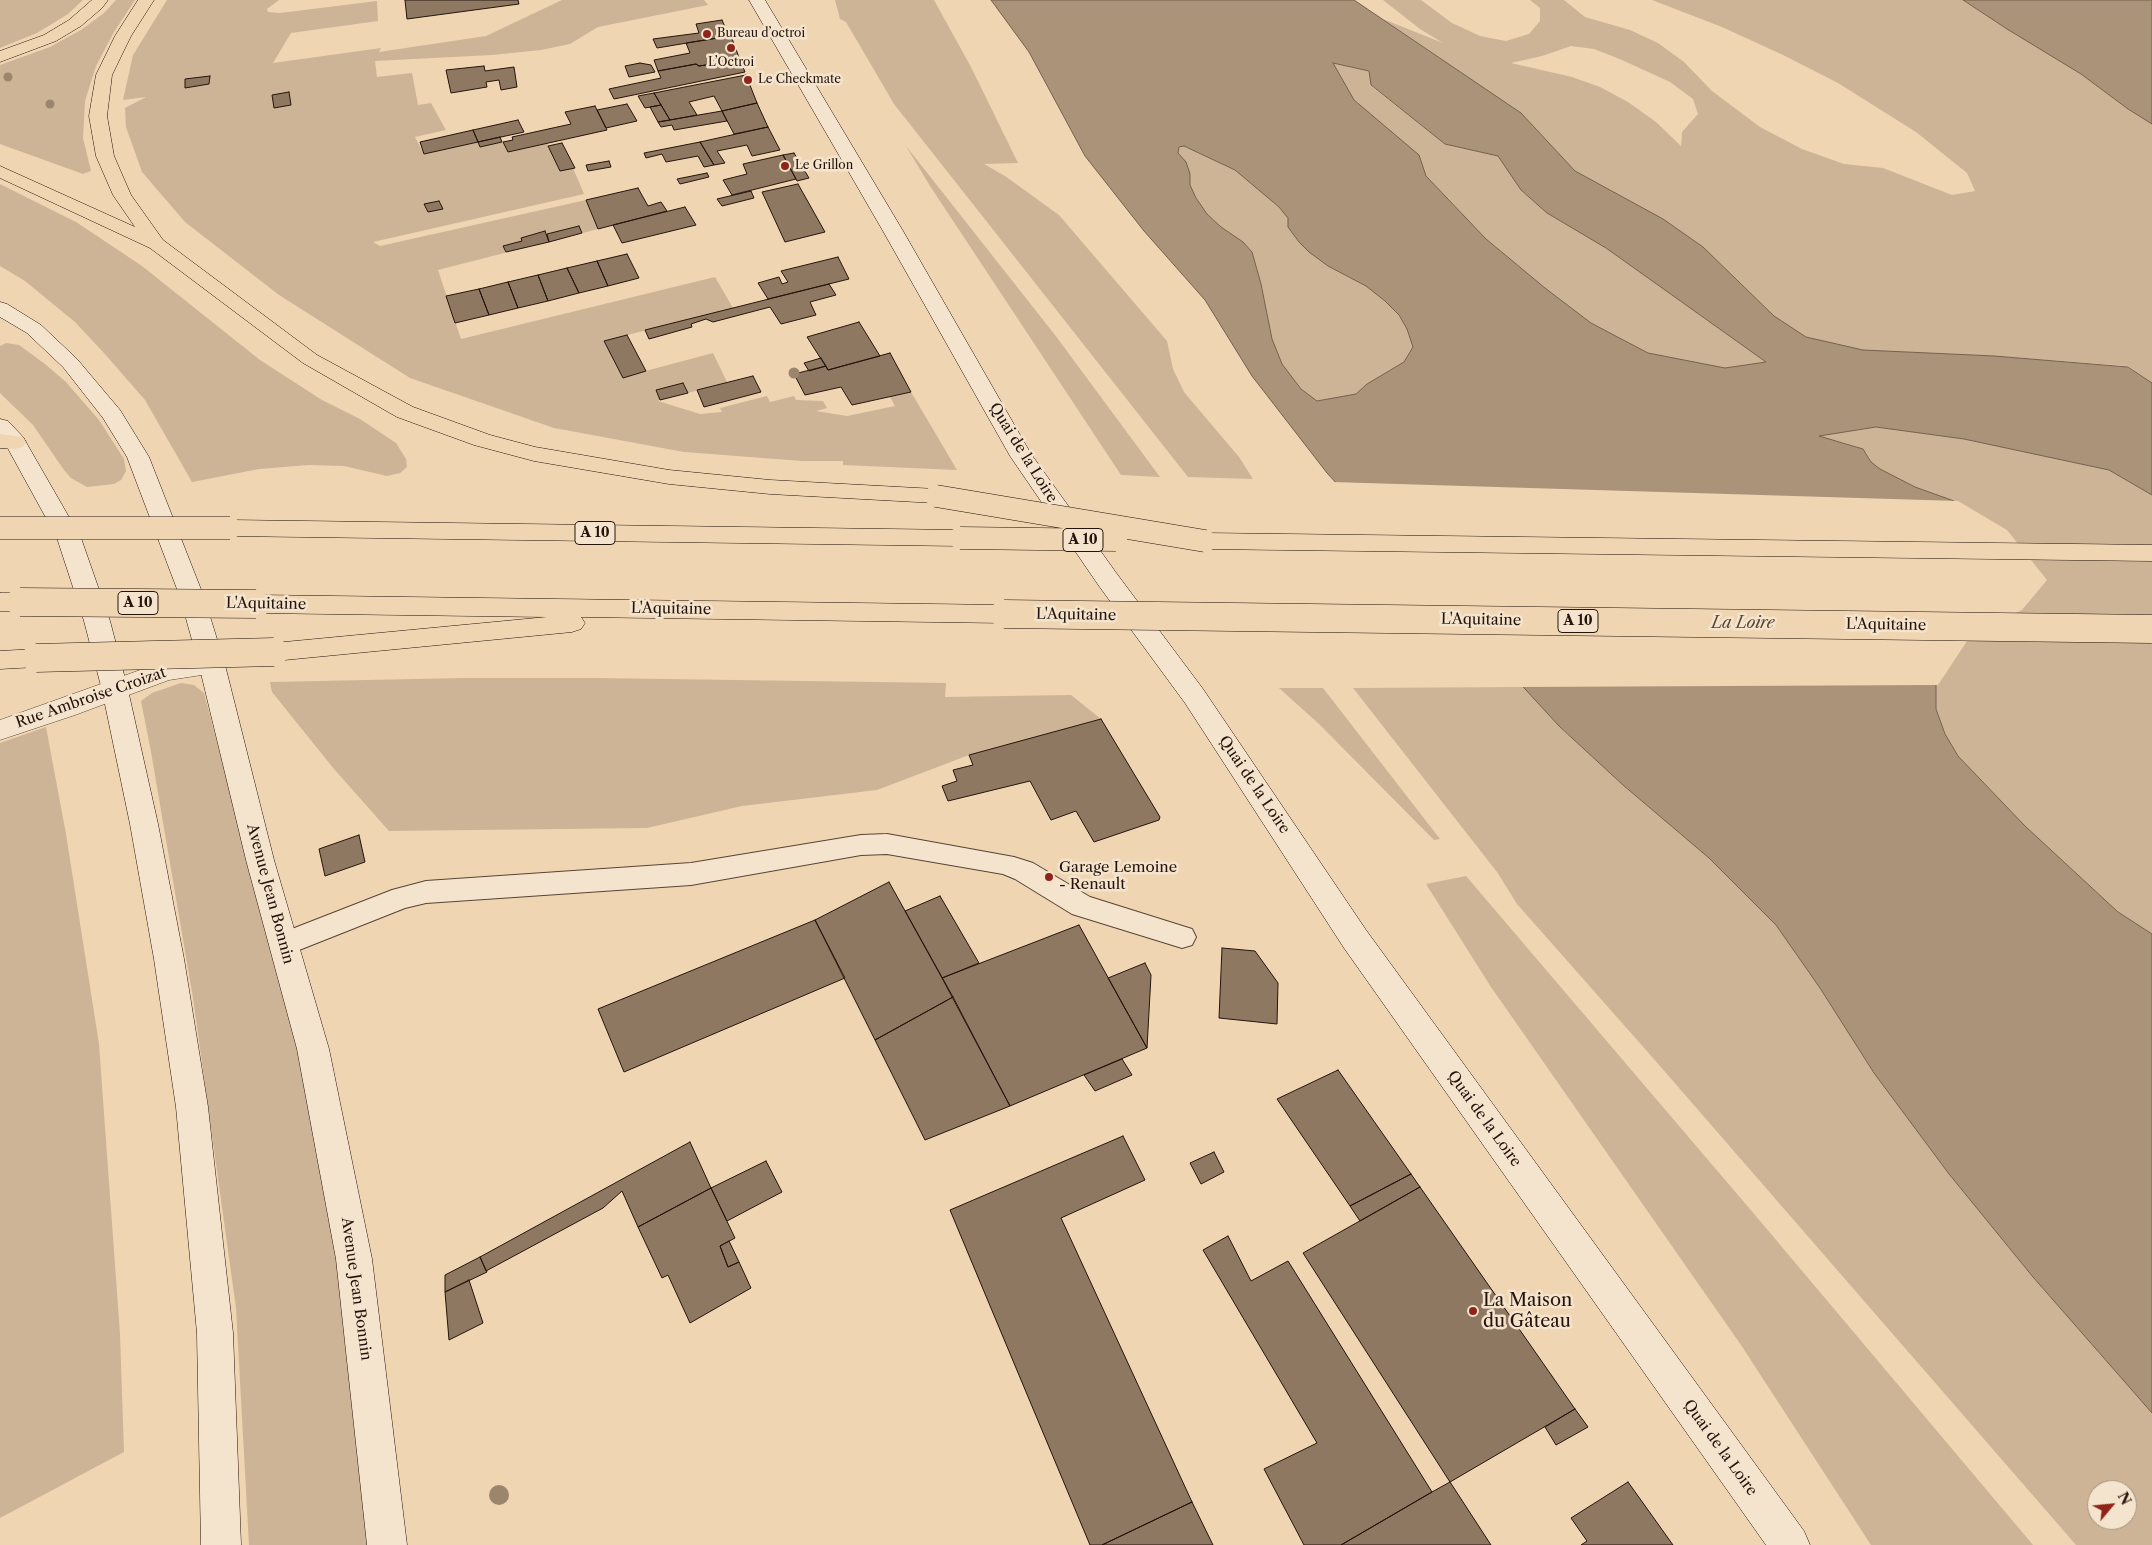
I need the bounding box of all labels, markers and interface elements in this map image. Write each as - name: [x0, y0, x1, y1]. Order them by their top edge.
- place label: Bureau d’octroi: [717, 27, 805, 41]
- marker: Bureau d’octroi: [701, 28, 713, 40]
- marker: L’Octroi: [725, 42, 737, 54]
- place label: L’Octroi: [708, 56, 754, 70]
- place label: Le Checkmate: [758, 73, 841, 87]
- marker: Le Checkmate: [742, 74, 754, 86]
- place label: Le Grillon: [795, 159, 853, 173]
- marker: Le Grillon: [779, 160, 791, 172]
- street label: Quai de la Loire: [985, 400, 1061, 506]
- road number: A 10: [575, 522, 615, 544]
- road number: A 10: [1063, 528, 1103, 552]
- road number: A 10: [118, 592, 158, 614]
- street label: L'Aquitaine: [226, 594, 306, 614]
- street label: L'Aquitaine: [631, 599, 711, 619]
- street label: L'Aquitaine: [1036, 605, 1116, 625]
- street label: L'Aquitaine: [1441, 610, 1521, 630]
- road number: A 10: [1558, 610, 1598, 632]
- water label: La Loire: [1712, 613, 1774, 633]
- street label: L'Aquitaine: [1846, 615, 1926, 635]
- street label: Rue Ambroise Croizat: [13, 664, 169, 732]
- street label: Quai de la Loire: [1215, 733, 1293, 837]
- street label: Avenue Jean Bonnin: [243, 822, 297, 966]
- place label: Garage Lemoine - Renault: [1059, 859, 1177, 894]
- marker: Garage Lemoine - Renault: [1043, 871, 1055, 883]
- street label: Quai de la Loire: [1443, 1068, 1525, 1170]
- street label: Avenue Jean Bonnin: [337, 1216, 375, 1362]
- place label: La Maison du Gâteau: [1483, 1290, 1572, 1332]
- marker: La Maison du Gâteau: [1467, 1305, 1479, 1317]
- street label: Quai de la Loire: [1679, 1397, 1761, 1499]
- north arrow: [2087, 1480, 2137, 1530]
- text: N: [2114, 1489, 2135, 1508]

